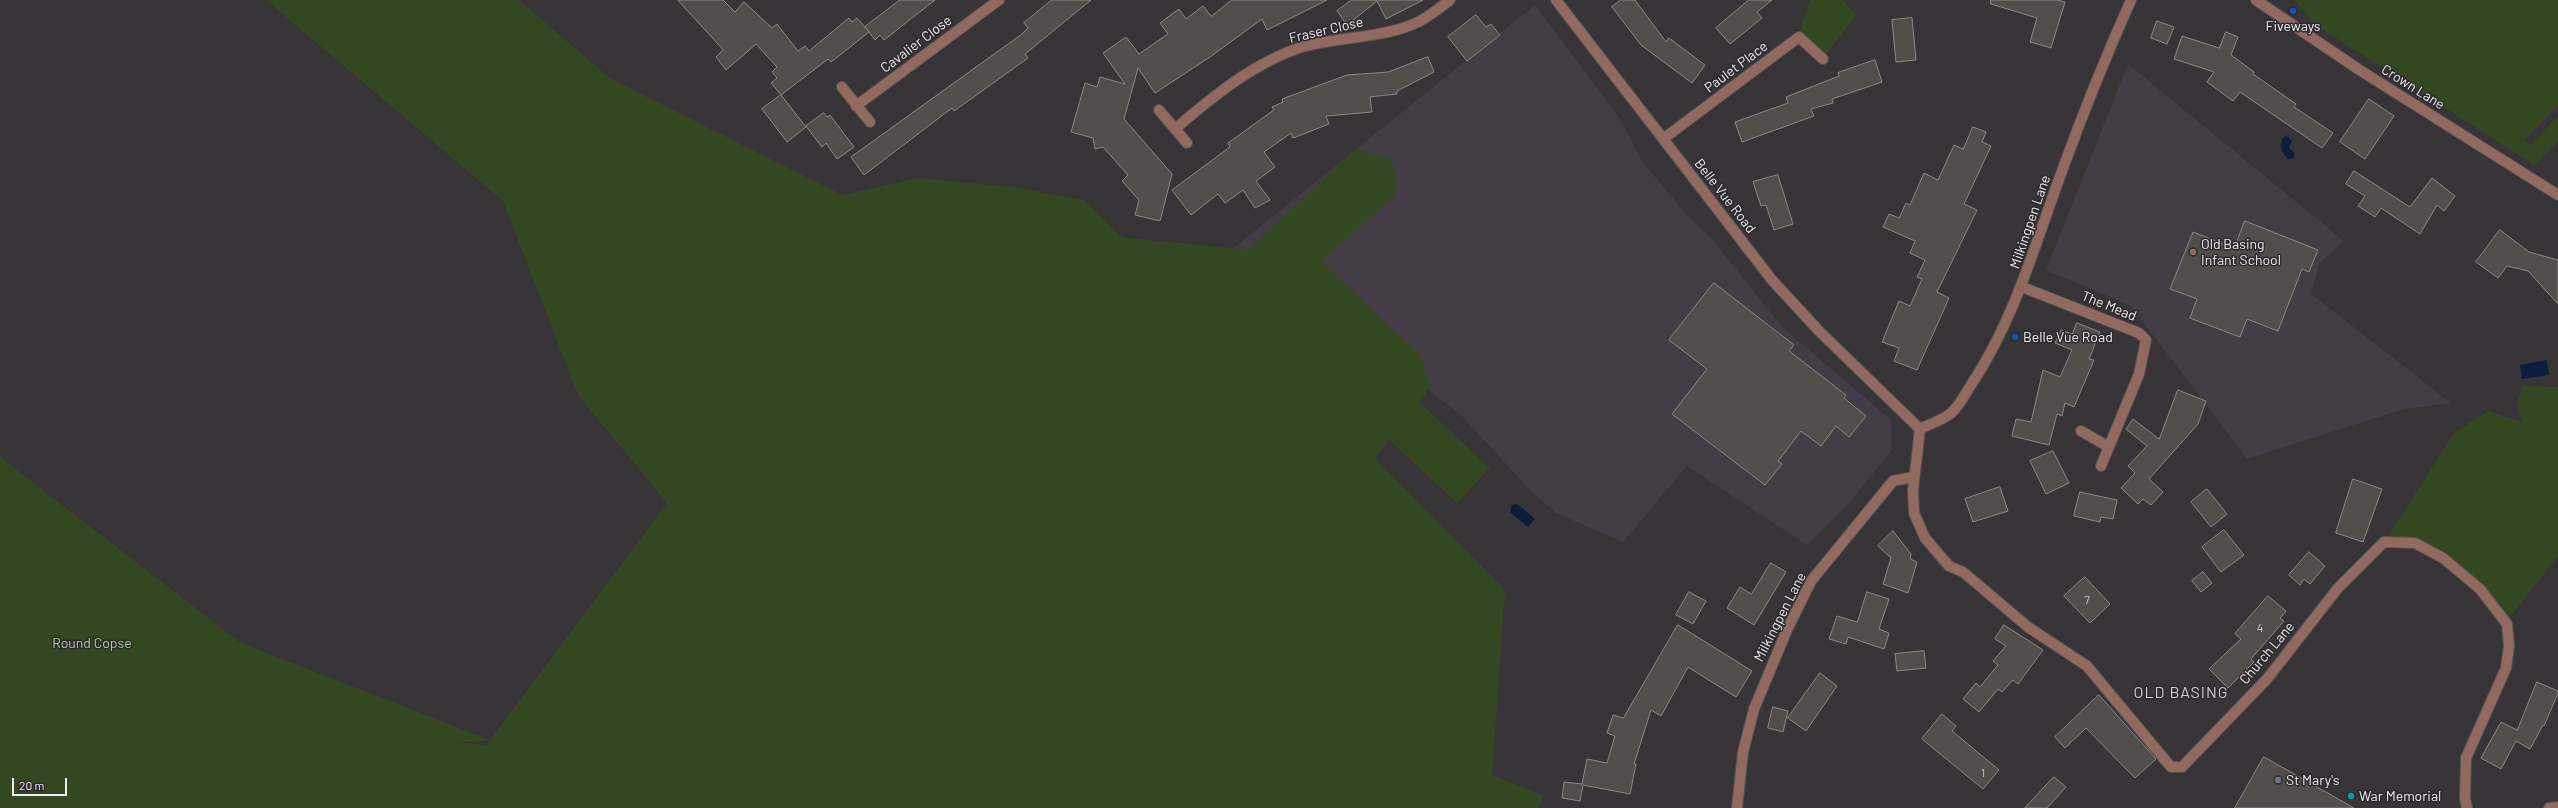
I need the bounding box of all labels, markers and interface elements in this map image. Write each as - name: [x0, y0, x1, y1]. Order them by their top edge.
- marker: Fiveways: [2288, 6, 2298, 16]
- street label: Cavalier Close: [877, 12, 955, 76]
- street label: Fraser Close: [1287, 13, 1365, 47]
- place label: Fiveways: [2266, 18, 2320, 34]
- street label: Paulet Place: [1701, 38, 1771, 96]
- street label: Crown Lane: [2378, 61, 2448, 113]
- street label: Belle Vue Road: [1691, 155, 1759, 237]
- street label: Milkingpen Lane: [2006, 173, 2054, 271]
- place label: Old Basing Infant School: [2201, 236, 2281, 268]
- marker: Old Basing Infant School: [2188, 247, 2198, 257]
- street label: The Mead: [2079, 287, 2139, 325]
- place label: Belle Vue Road: [2023, 329, 2113, 345]
- marker: Belle Vue Road: [2010, 332, 2020, 342]
- street label: Milkingpen Lane: [1750, 570, 1810, 664]
- house number: 7: [2084, 593, 2090, 607]
- street label: Church Lane: [2236, 618, 2298, 688]
- house number: 4: [2257, 621, 2263, 635]
- park label: Round Copse: [52, 635, 132, 651]
- district label: OLD BASING: [2133, 683, 2229, 703]
- house number: 1: [1981, 766, 1985, 780]
- scale bar: [14, 770, 69, 796]
- place label: St Mary's: [2286, 772, 2339, 788]
- marker: St Mary's: [2273, 775, 2283, 785]
- text: 20 m: [19, 778, 45, 792]
- place label: War Memorial: [2359, 788, 2441, 804]
- marker: War Memorial: [2346, 791, 2356, 801]

